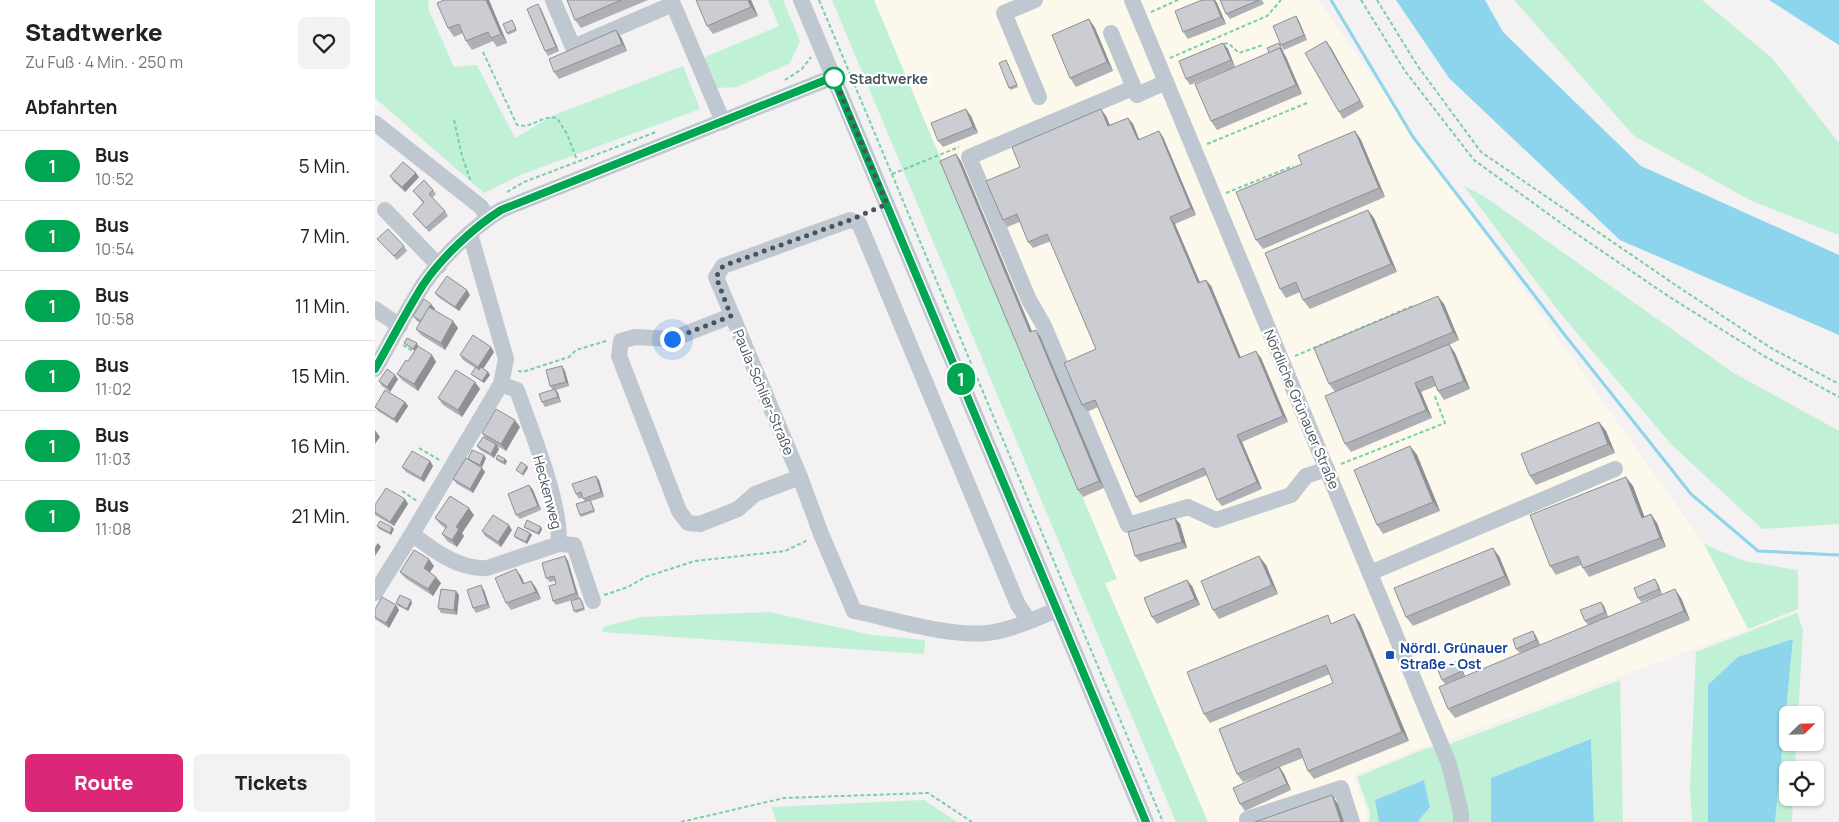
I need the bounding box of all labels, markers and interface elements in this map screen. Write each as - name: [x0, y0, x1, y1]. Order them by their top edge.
- text: Stadtwerke: [25, 15, 163, 48]
- button: heart: [298, 17, 350, 69]
- text: Zu Fuß · 4 Min. · 250 m: [25, 51, 183, 73]
- marker: Stadtwerke: [823, 67, 845, 89]
- place label: Stadtwerke: [849, 69, 928, 88]
- text: Abfahrten: [25, 94, 118, 120]
- text: Bus: [95, 142, 129, 168]
- text: 5 Min.: [299, 153, 350, 179]
- text: 1: [49, 154, 56, 178]
- text: 10:52: [95, 168, 134, 190]
- text: Bus: [95, 212, 129, 238]
- text: 7 Min.: [300, 223, 350, 249]
- text: 1: [49, 224, 56, 248]
- text: 10:54: [95, 238, 134, 260]
- text: Bus: [95, 282, 129, 308]
- text: 11 Min.: [295, 293, 350, 319]
- text: 1: [49, 294, 56, 318]
- text: 10:58: [95, 308, 134, 330]
- street label: Paula-Schlier-Straße: [729, 326, 799, 458]
- street label: Nördliche Grünauer Straße: [1260, 326, 1344, 492]
- your location: [660, 327, 685, 352]
- text: Bus: [95, 352, 129, 378]
- text: 15 Min.: [291, 363, 350, 389]
- line badge: 1: [945, 363, 977, 395]
- text: 1: [49, 364, 56, 388]
- text: 1: [957, 367, 965, 391]
- text: 11:02: [95, 378, 131, 400]
- text: Bus: [95, 422, 129, 448]
- text: 16 Min.: [290, 433, 350, 459]
- text: 1: [49, 434, 56, 458]
- text: 11:03: [95, 448, 131, 470]
- street label: Heckenweg: [529, 453, 567, 531]
- text: Bus: [95, 492, 129, 518]
- text: 21 Min.: [291, 503, 350, 529]
- text: 1: [49, 504, 56, 528]
- text: 11:08: [95, 518, 131, 540]
- place label: Nördl. Grünauer Straße - Ost: [1400, 638, 1508, 673]
- marker: Nördl. Grünauer Straße - Ost: [1384, 649, 1396, 661]
- north arrow: [1779, 706, 1824, 751]
- map controls: [1779, 706, 1824, 806]
- button: Route: [25, 754, 183, 812]
- button: Tickets: [193, 754, 350, 812]
- button: locate: [1779, 761, 1824, 806]

